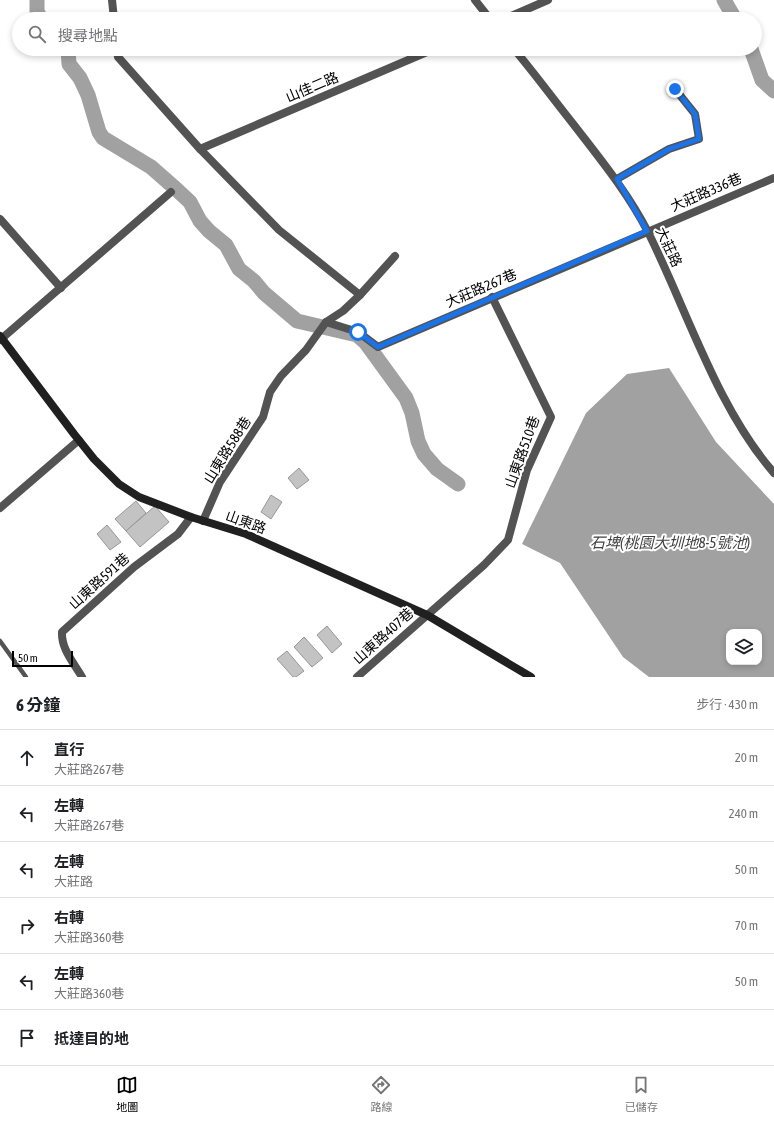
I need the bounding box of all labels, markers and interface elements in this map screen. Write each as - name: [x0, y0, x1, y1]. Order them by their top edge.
- search box: [12, 12, 762, 56]
- icon: search: [26, 23, 48, 45]
- text: 搜尋地點: [58, 27, 118, 44]
- street label: 山佳二路: [283, 69, 341, 105]
- route end: [666, 80, 684, 98]
- street label: 大莊路336巷: [668, 170, 744, 214]
- street label: 大莊路: [653, 225, 685, 269]
- street label: 大莊路267巷: [443, 266, 519, 310]
- route start: [349, 323, 367, 341]
- street label: 山東路588巷: [200, 414, 254, 486]
- street label: 山東路510巷: [502, 414, 542, 490]
- street label: 山東路: [224, 507, 268, 537]
- water label: 石埤(桃園大圳地8-5號池): [590, 534, 750, 551]
- street label: 山東路591巷: [66, 550, 132, 612]
- street label: 山東路407巷: [350, 605, 416, 667]
- map controls: [726, 629, 762, 665]
- button: layers: [726, 629, 762, 665]
- scale bar: [12, 649, 73, 668]
- text: 50 m: [18, 652, 38, 664]
- text: 6 分鐘: [16, 695, 60, 715]
- text: 步行 · 430 m: [696, 697, 758, 712]
- text: 直行: [54, 741, 84, 758]
- icon: ahead: [16, 747, 38, 769]
- text: 20 m: [735, 750, 758, 765]
- text: 大莊路267巷: [54, 762, 124, 777]
- text: 左轉: [54, 797, 84, 814]
- icon: left: [16, 803, 38, 825]
- text: 240 m: [729, 806, 758, 821]
- text: 大莊路267巷: [54, 818, 124, 833]
- text: 左轉: [54, 853, 84, 870]
- icon: left: [16, 859, 38, 881]
- text: 50 m: [735, 862, 758, 877]
- text: 大莊路: [54, 874, 93, 889]
- text: 右轉: [54, 909, 84, 926]
- icon: right: [16, 915, 38, 937]
- text: 70 m: [735, 918, 758, 933]
- text: 大莊路360巷: [54, 930, 124, 945]
- text: 左轉: [54, 965, 84, 982]
- icon: left: [16, 971, 38, 993]
- text: 50 m: [735, 974, 758, 989]
- text: 大莊路360巷: [54, 986, 124, 1001]
- icon: arrive: [16, 1027, 38, 1049]
- text: 抵達目的地: [54, 1030, 129, 1047]
- tab: 地圖: [116, 1074, 138, 1114]
- tab: 路線: [370, 1074, 392, 1114]
- tab: 已儲存: [625, 1074, 658, 1114]

